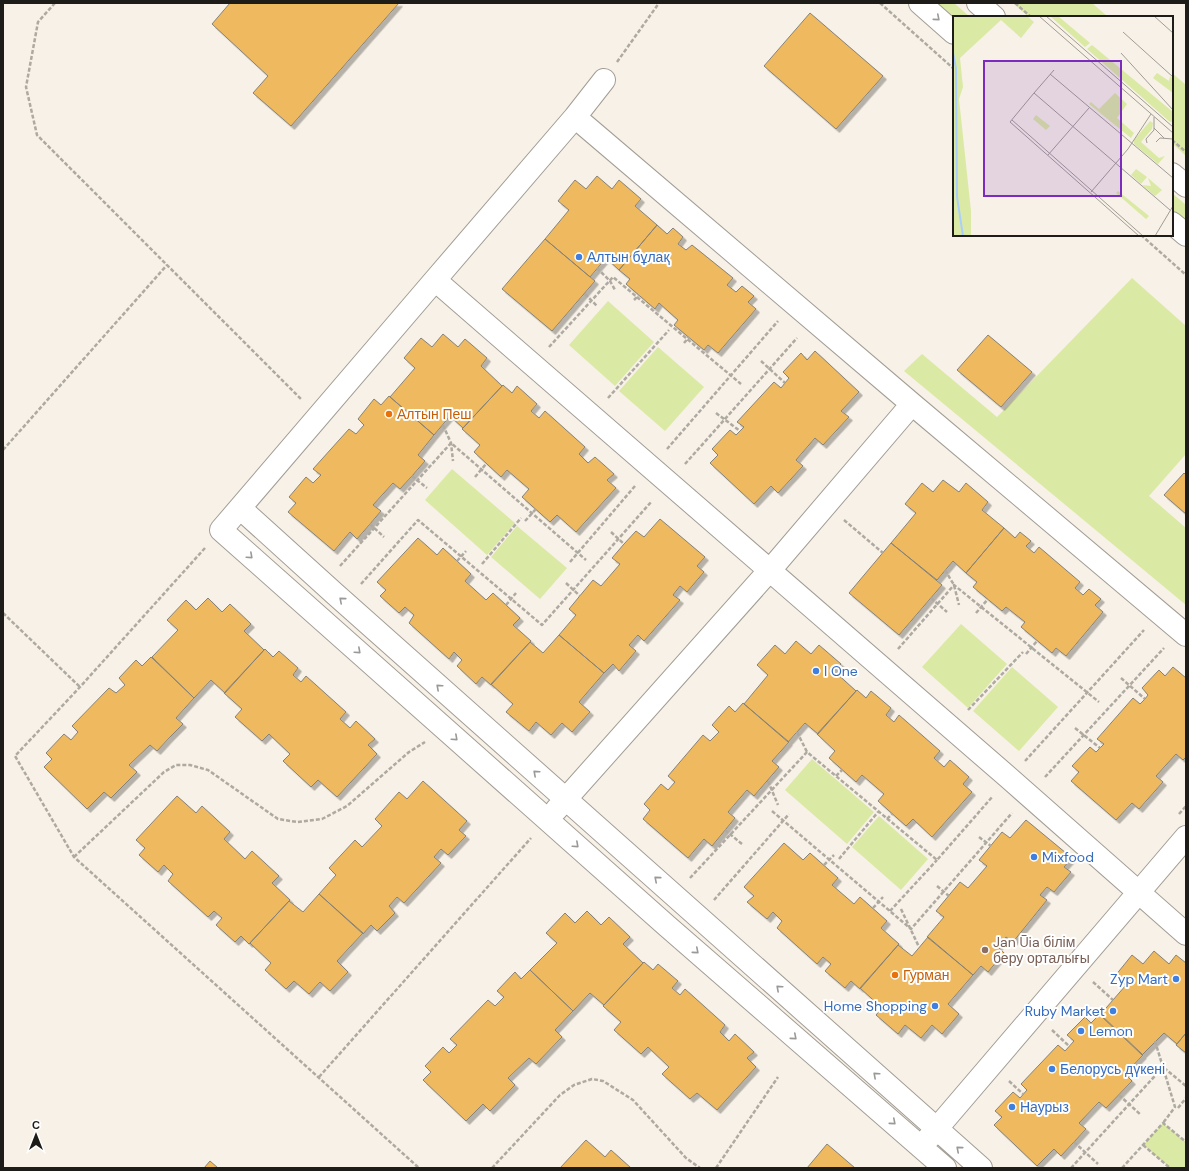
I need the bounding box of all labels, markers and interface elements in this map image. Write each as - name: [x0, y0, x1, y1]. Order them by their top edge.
- one-way arrow: [932, 13, 939, 20]
- inset map: [953, 16, 1173, 236]
- place label: Алтын бұлақ: [587, 248, 670, 266]
- marker: Алтын бұлақ: [574, 252, 584, 262]
- place label: Алтын Пеш: [397, 405, 472, 423]
- marker: Алтын Пеш: [384, 409, 394, 419]
- one-way arrow: [245, 551, 253, 558]
- one-way arrow: [339, 598, 347, 605]
- one-way arrow: [353, 647, 360, 654]
- place label: I One: [824, 662, 858, 680]
- marker: I One: [811, 666, 821, 676]
- one-way arrow: [436, 684, 444, 691]
- one-way arrow: [450, 733, 458, 740]
- one-way arrow: [534, 771, 541, 778]
- one-way arrow: [572, 841, 579, 848]
- place label: Mixfood: [1042, 848, 1094, 866]
- marker: Mixfood: [1029, 852, 1039, 862]
- one-way arrow: [654, 877, 662, 884]
- place label: Jan Ūia білім беру орталығы: [993, 933, 1090, 967]
- marker: Jan Ūia білім беру орталығы: [980, 945, 990, 955]
- one-way arrow: [692, 947, 699, 954]
- place label: Гурман: [903, 966, 949, 984]
- marker: Гурман: [890, 970, 900, 980]
- place label: Zyp Mart: [1110, 970, 1168, 988]
- marker: Zyp Mart: [1171, 974, 1181, 984]
- one-way arrow: [776, 986, 784, 993]
- place label: Home Shopping: [824, 997, 927, 1015]
- marker: Home Shopping: [930, 1001, 940, 1011]
- place label: Ruby Market: [1025, 1002, 1105, 1020]
- marker: Ruby Market: [1108, 1006, 1118, 1016]
- place label: Lemon: [1089, 1022, 1133, 1040]
- marker: Lemon: [1076, 1026, 1086, 1036]
- one-way arrow: [790, 1032, 797, 1039]
- place label: Белорусь дүкені: [1060, 1060, 1165, 1078]
- marker: Белорусь дүкені: [1047, 1064, 1057, 1074]
- one-way arrow: [873, 1072, 881, 1080]
- place label: Наурыз: [1020, 1098, 1069, 1116]
- marker: Наурыз: [1007, 1102, 1017, 1112]
- north arrow: [16, 1115, 56, 1155]
- text: С: [32, 1118, 40, 1132]
- one-way arrow: [888, 1118, 895, 1125]
- one-way arrow: [956, 1146, 963, 1153]

